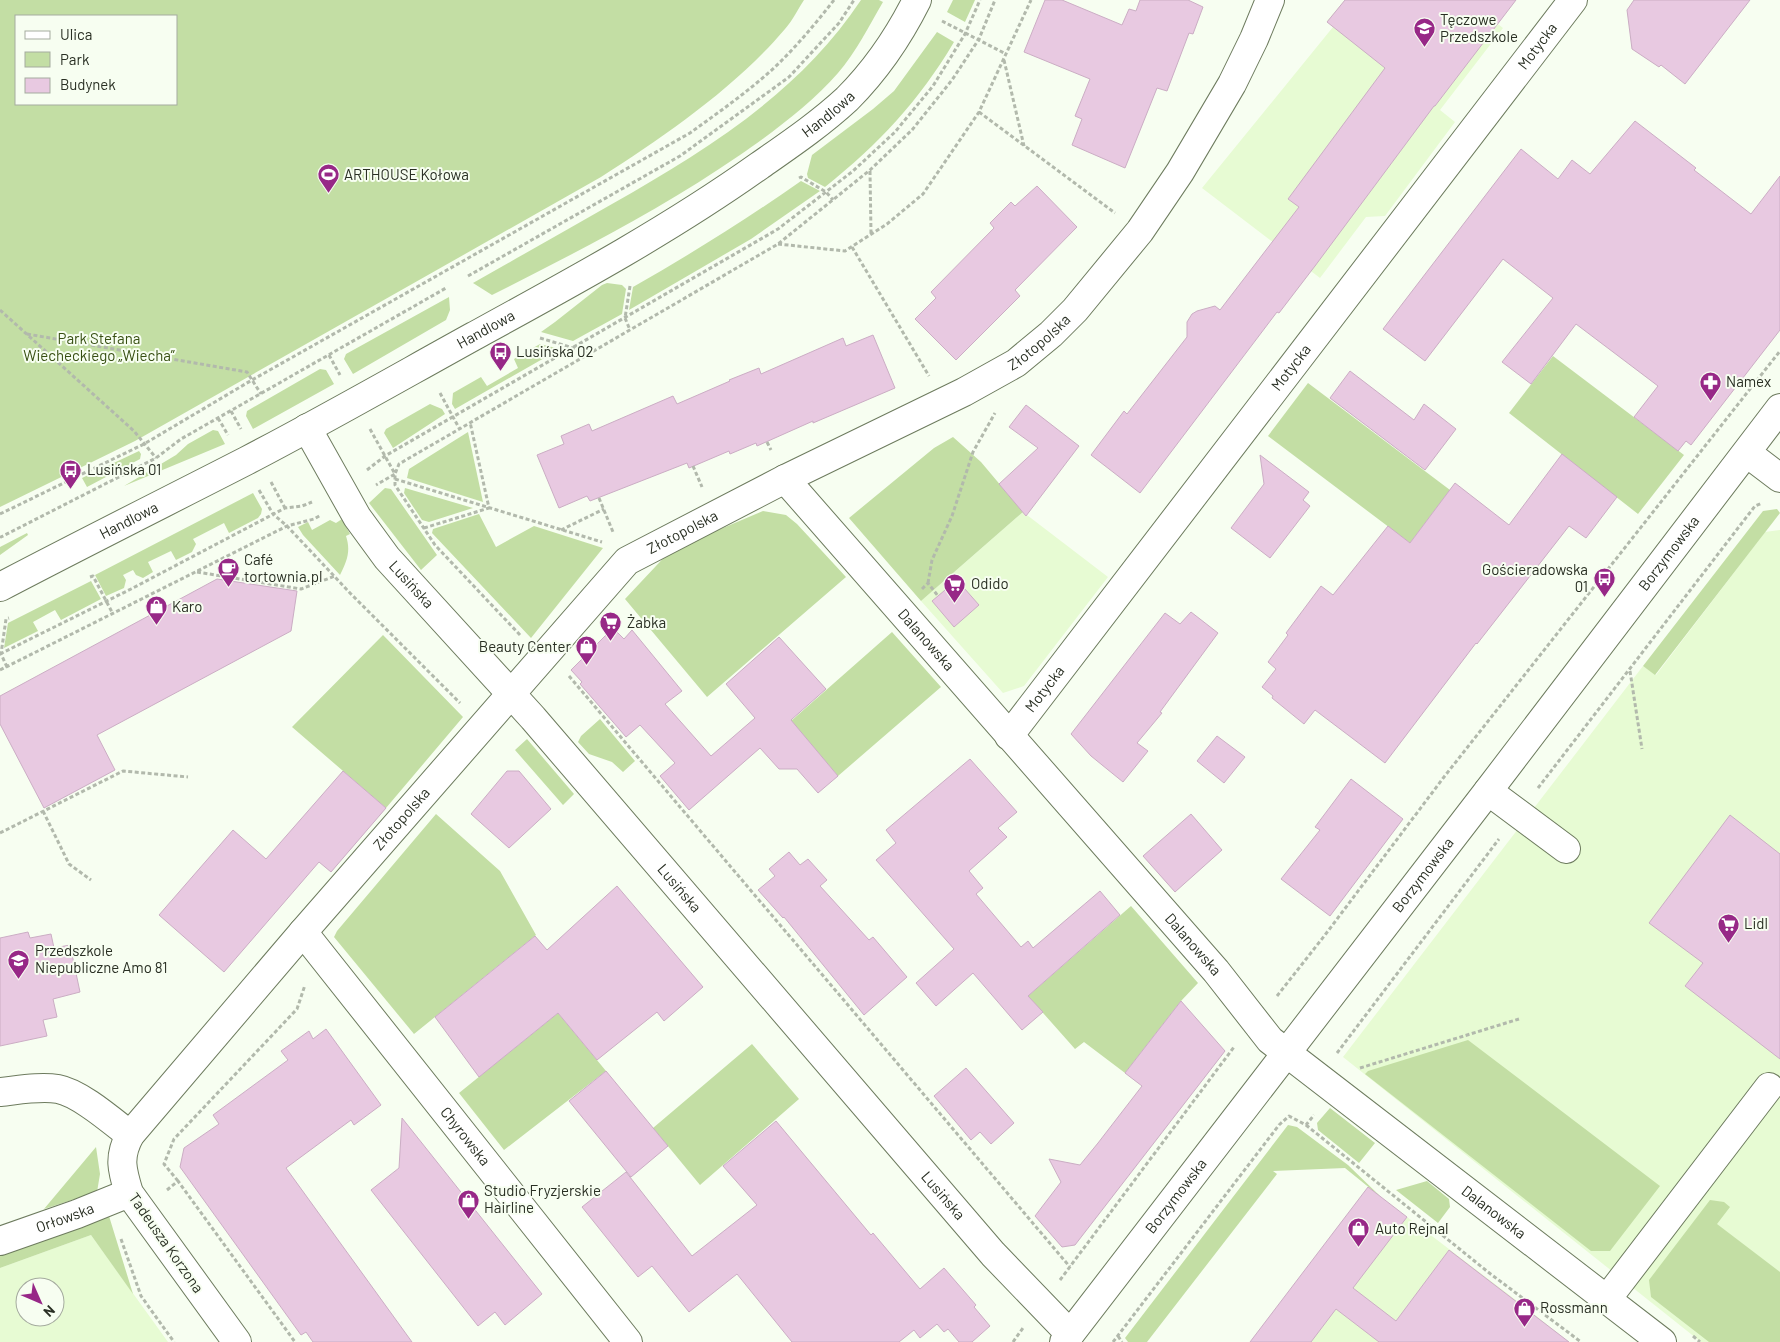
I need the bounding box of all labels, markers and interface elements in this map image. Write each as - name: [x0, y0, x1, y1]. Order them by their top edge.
- place label: Tęczowe Przedszkole: [1440, 10, 1518, 45]
- legend: [15, 15, 178, 105]
- school or university icon: Tęczowe Przedszkole: [1412, 17, 1436, 48]
- street label: Motycka: [1513, 19, 1560, 72]
- text: Ulica: [60, 25, 92, 43]
- text: Park: [60, 50, 90, 68]
- text: Budynek: [60, 75, 116, 93]
- street label: Handlowa: [798, 87, 858, 141]
- sports icon: ARTHOUSE Kołowa: [316, 163, 340, 194]
- place label: ARTHOUSE Kołowa: [344, 165, 469, 183]
- street label: Handlowa: [453, 306, 518, 352]
- street label: Złotopolska: [1005, 310, 1074, 374]
- park label: Park Stefana Wiecheckiego „Wiecha”: [23, 329, 175, 364]
- bus stop icon: Lusińska 02: [488, 340, 512, 371]
- street label: Motycka: [1267, 340, 1314, 394]
- place label: Lusińska 02: [516, 342, 593, 360]
- pharmacy icon: Namex: [1698, 370, 1722, 401]
- place label: Namex: [1726, 372, 1771, 390]
- bus stop icon: Lusińska 01: [59, 458, 83, 489]
- place label: Lusińska 01: [87, 460, 161, 478]
- street label: Handlowa: [96, 497, 161, 542]
- street label: Złotopolska: [644, 506, 720, 557]
- street label: Borzymowska: [1634, 512, 1703, 594]
- place label: Café tortownia.pl: [244, 550, 322, 585]
- cafe icon: Café tortownia.pl: [216, 557, 240, 588]
- street label: Lusińska: [386, 557, 438, 611]
- place label: Gościeradowska 01: [1482, 560, 1588, 595]
- bus stop icon: Gościeradowska 01: [1592, 567, 1616, 598]
- supermarket icon: Odido: [943, 572, 967, 603]
- place label: Odido: [971, 574, 1009, 592]
- shop icon: Karo: [144, 595, 168, 626]
- place label: Karo: [172, 597, 202, 615]
- street label: Dalanowska: [895, 605, 959, 674]
- supermarket icon: Żabka: [599, 611, 623, 642]
- place label: Żabka: [627, 613, 666, 631]
- shop icon: Beauty Center: [575, 635, 599, 666]
- place label: Beauty Center: [479, 637, 572, 655]
- street label: Motycka: [1021, 662, 1068, 715]
- street label: Złotopolska: [369, 783, 433, 853]
- street label: Borzymowska: [1388, 834, 1457, 916]
- street label: Lusińska: [654, 860, 706, 916]
- street label: Dalanowska: [1162, 909, 1226, 979]
- supermarket icon: Lidl: [1716, 912, 1740, 943]
- place label: Lidl: [1744, 914, 1768, 932]
- place label: Przedszkole Niepubliczne Amo 81: [35, 941, 167, 976]
- school or university icon: Przedszkole Niepubliczne Amo 81: [7, 948, 31, 979]
- street label: Chyrowska: [437, 1103, 495, 1169]
- street label: Borzymowska: [1141, 1155, 1210, 1237]
- street label: Lusińska: [918, 1167, 969, 1223]
- place label: Studio Fryzjerskie Hairline: [484, 1181, 601, 1216]
- street label: Dalanowska: [1458, 1181, 1530, 1242]
- shop icon: Studio Fryzjerskie Hairline: [456, 1188, 480, 1219]
- street label: Tadeusza Korzona: [126, 1189, 208, 1296]
- street label: Orłowska: [33, 1198, 96, 1236]
- shop icon: Auto Rejnal: [1347, 1217, 1371, 1248]
- place label: Auto Rejnal: [1375, 1219, 1449, 1237]
- north arrow: [15, 1277, 65, 1327]
- shop icon: Rossmann: [1512, 1296, 1536, 1327]
- place label: Rossmann: [1540, 1298, 1608, 1316]
- text: N: [40, 1302, 59, 1321]

